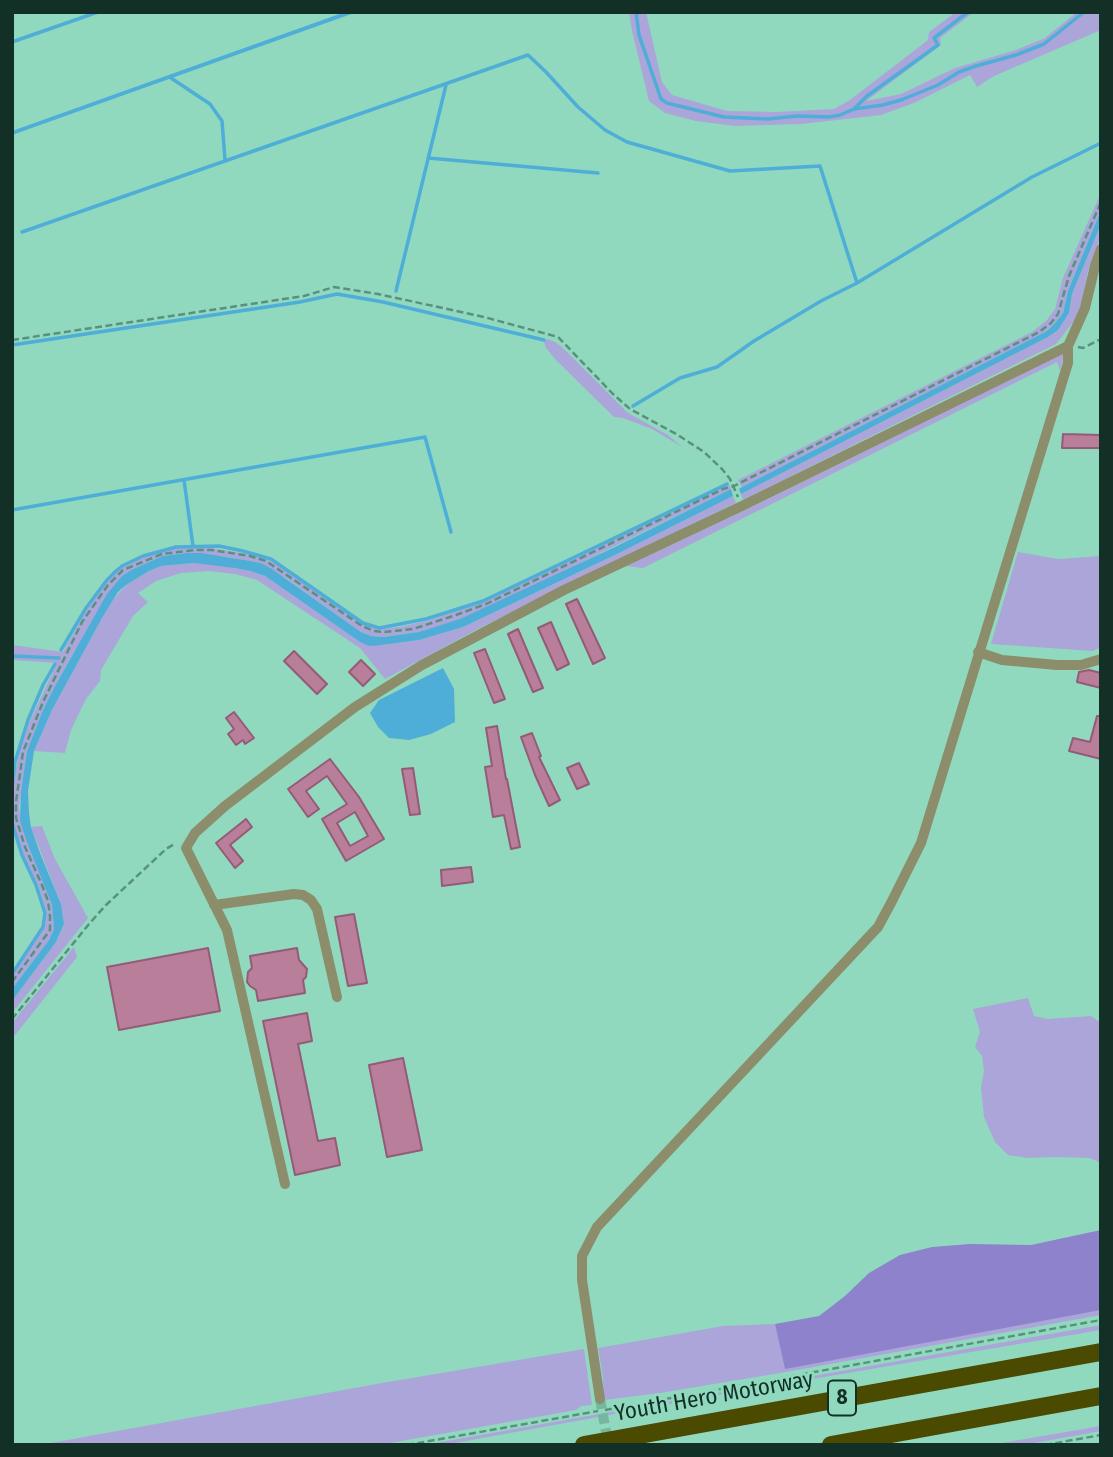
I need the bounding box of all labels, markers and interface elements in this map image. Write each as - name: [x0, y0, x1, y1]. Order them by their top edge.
- street label: Youth Hero Motorway: [613, 1366, 815, 1428]
- road number: 8: [828, 1380, 856, 1416]

